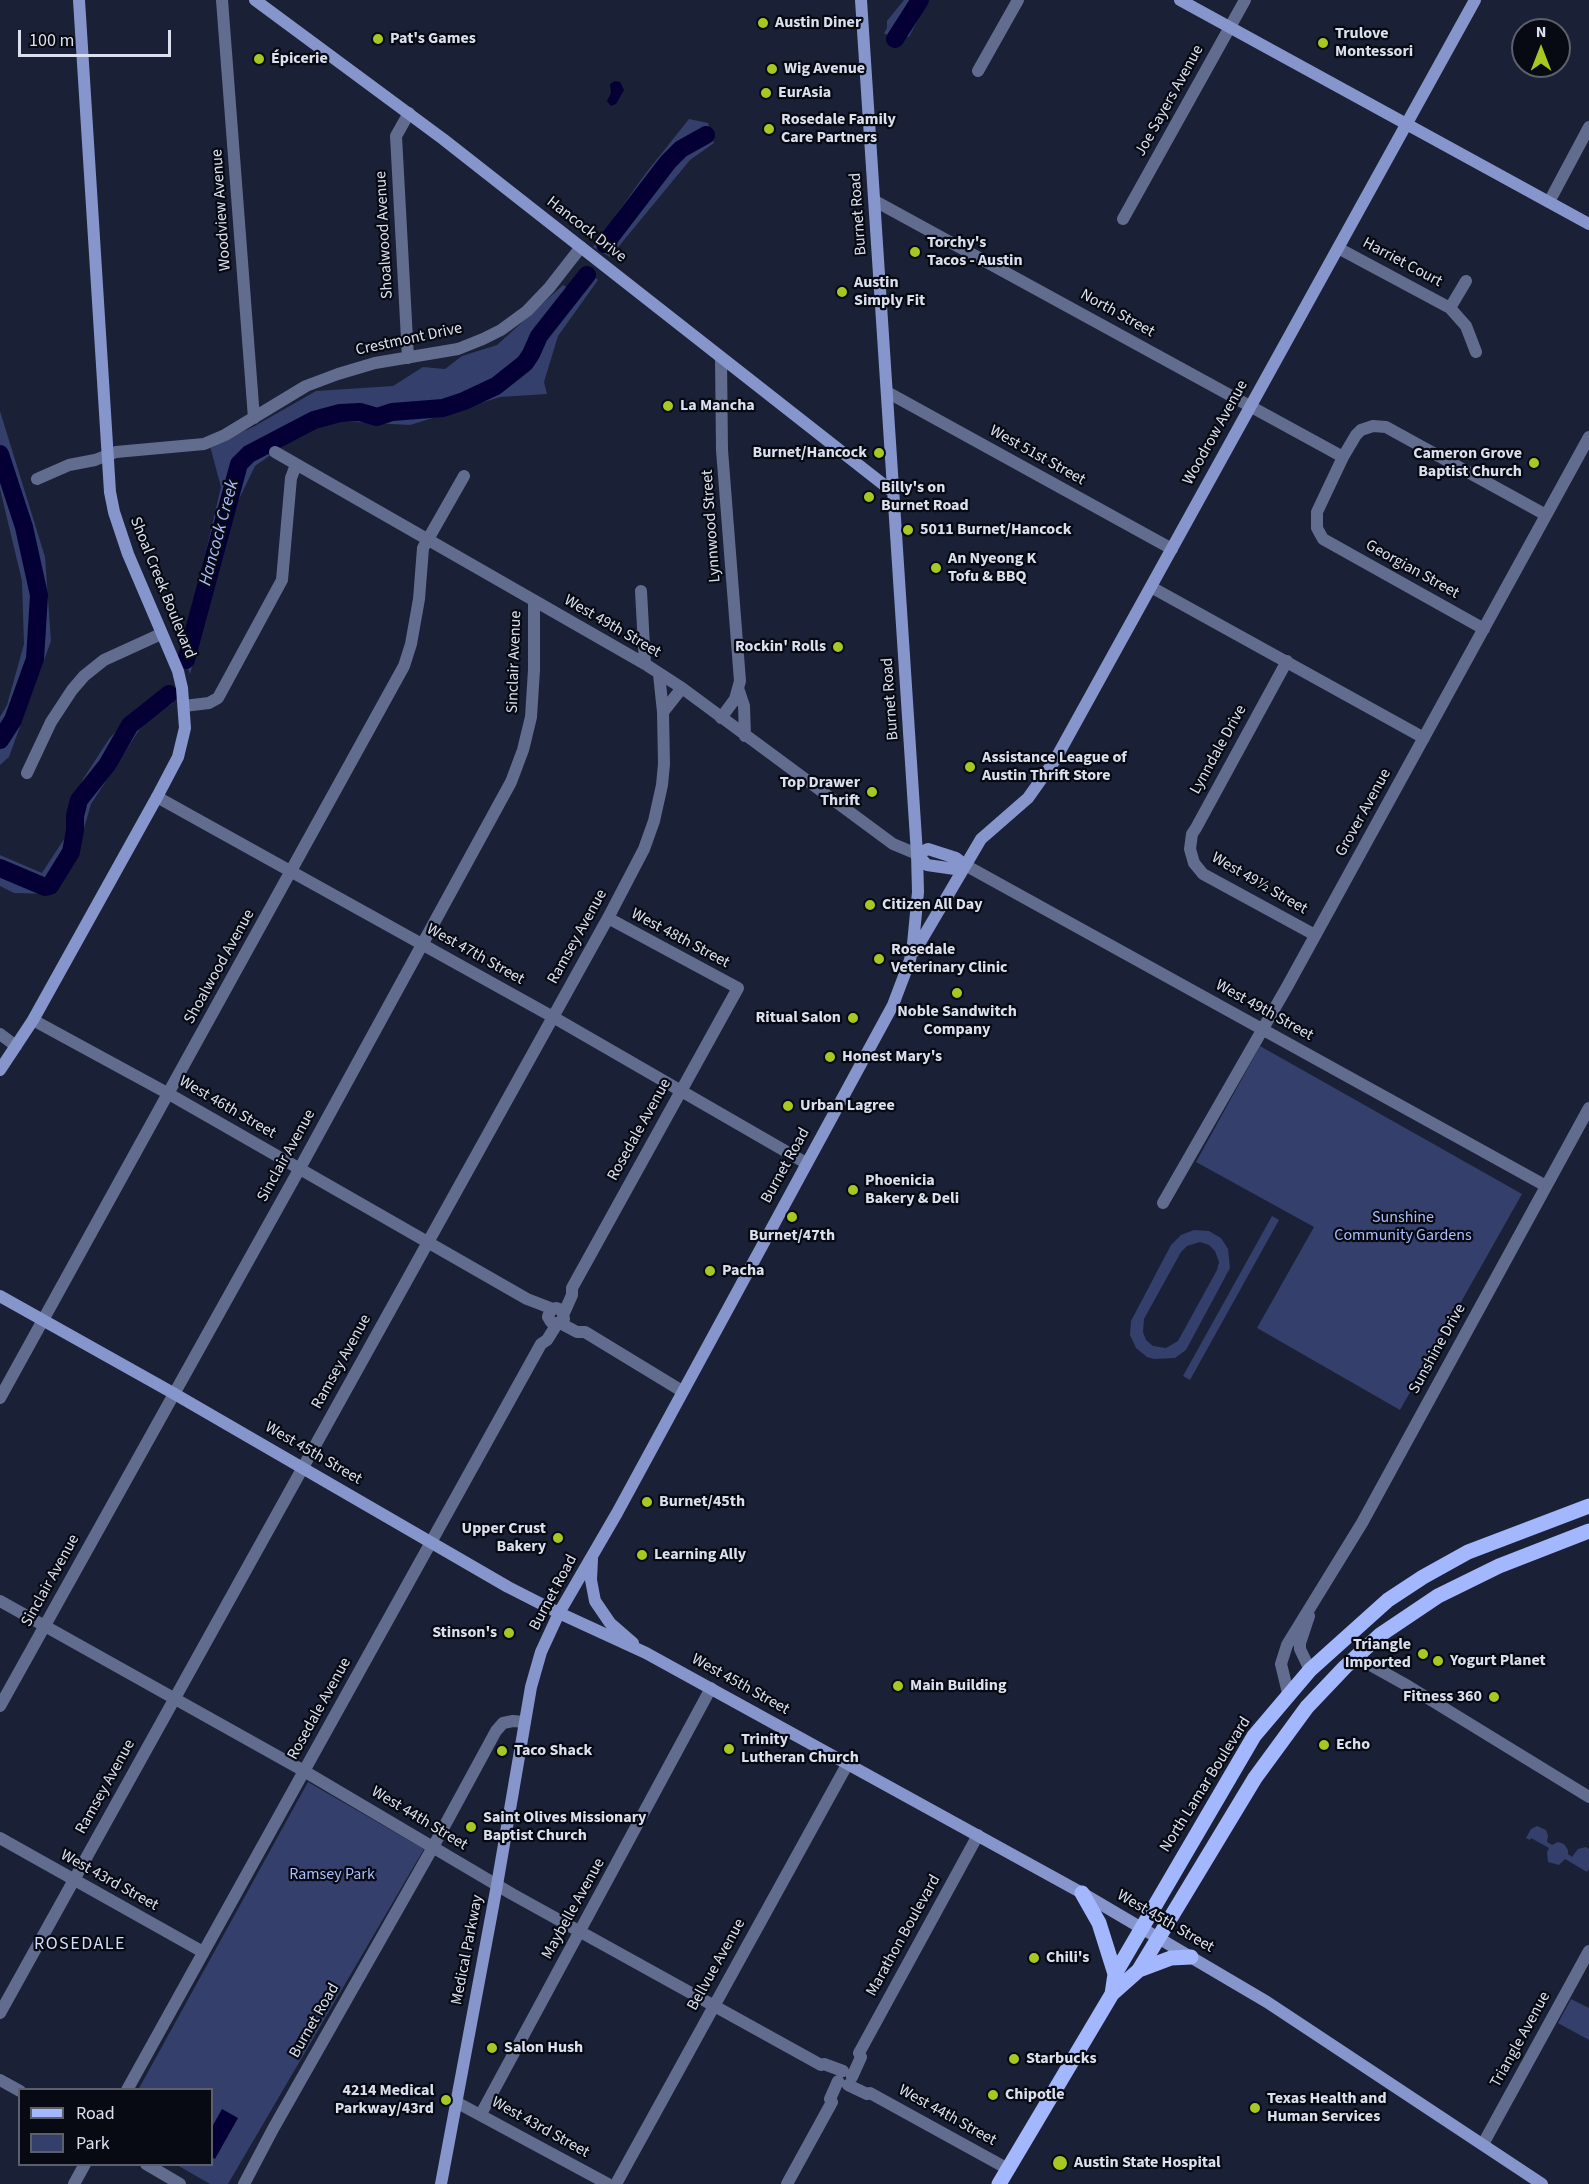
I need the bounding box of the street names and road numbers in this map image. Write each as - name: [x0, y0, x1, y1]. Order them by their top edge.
- street label: Joe Sayers Avenue: [1132, 42, 1208, 160]
- street label: Woodview Avenue: [208, 148, 236, 272]
- street label: Shoalwood Avenue: [372, 171, 398, 299]
- street label: Burnet Road: [847, 172, 871, 256]
- street label: Hancock Drive: [542, 193, 630, 267]
- street label: Harriet Court: [1359, 234, 1445, 292]
- street label: North Street: [1076, 286, 1158, 342]
- street label: Crestmont Drive: [354, 319, 464, 361]
- street label: Woodrow Avenue: [1179, 377, 1253, 489]
- street label: West 51st Street: [986, 422, 1088, 490]
- street label: Lynnwood Street: [698, 469, 726, 583]
- street label: Shoal Creek Boulevard: [125, 514, 199, 662]
- street label: Georgian Street: [1362, 536, 1462, 604]
- street label: West 49th Street: [560, 591, 664, 663]
- street label: Sinclair Avenue: [504, 610, 526, 714]
- street label: Burnet Road: [879, 657, 903, 741]
- street label: Lynndale Drive: [1187, 702, 1251, 798]
- street label: Grover Avenue: [1332, 766, 1396, 860]
- street label: West 49½ Street: [1208, 849, 1310, 919]
- street label: Ramsey Avenue: [544, 886, 612, 988]
- street label: West 48th Street: [627, 905, 733, 973]
- street label: Shoalwood Avenue: [181, 906, 259, 1028]
- street label: West 47th Street: [423, 920, 527, 990]
- street label: West 49th Street: [1212, 976, 1316, 1046]
- street label: West 46th Street: [175, 1072, 279, 1144]
- street label: Rosedale Avenue: [604, 1076, 676, 1184]
- street label: Sinclair Avenue: [254, 1106, 320, 1206]
- street label: Burnet Road: [757, 1125, 815, 1207]
- street label: Sunshine Drive: [1405, 1301, 1471, 1397]
- street label: Ramsey Avenue: [308, 1311, 376, 1413]
- street label: West 45th Street: [261, 1418, 365, 1490]
- street label: Sinclair Avenue: [18, 1531, 84, 1631]
- street label: Burnet Road: [526, 1552, 582, 1634]
- street label: West 45th Street: [688, 1650, 792, 1720]
- street label: Rosedale Avenue: [284, 1655, 356, 1763]
- street label: North Lamar Boulevard: [1156, 1714, 1256, 1856]
- street label: Ramsey Avenue: [72, 1736, 140, 1838]
- street label: West 44th Street: [367, 1783, 471, 1855]
- street label: West 43rd Street: [57, 1846, 161, 1916]
- street label: Maybelle Avenue: [538, 1855, 610, 1963]
- street label: Marathon Boulevard: [863, 1872, 945, 2000]
- street label: West 45th Street: [1113, 1886, 1217, 1958]
- street label: Medical Parkway: [448, 1893, 488, 2007]
- street label: Bellvue Avenue: [684, 1916, 750, 2014]
- street label: Burnet Road: [286, 1980, 344, 2062]
- street label: Triangle Avenue: [1487, 1989, 1555, 2091]
- street label: West 44th Street: [895, 2081, 999, 2151]
- street label: West 43rd Street: [488, 2093, 592, 2163]

